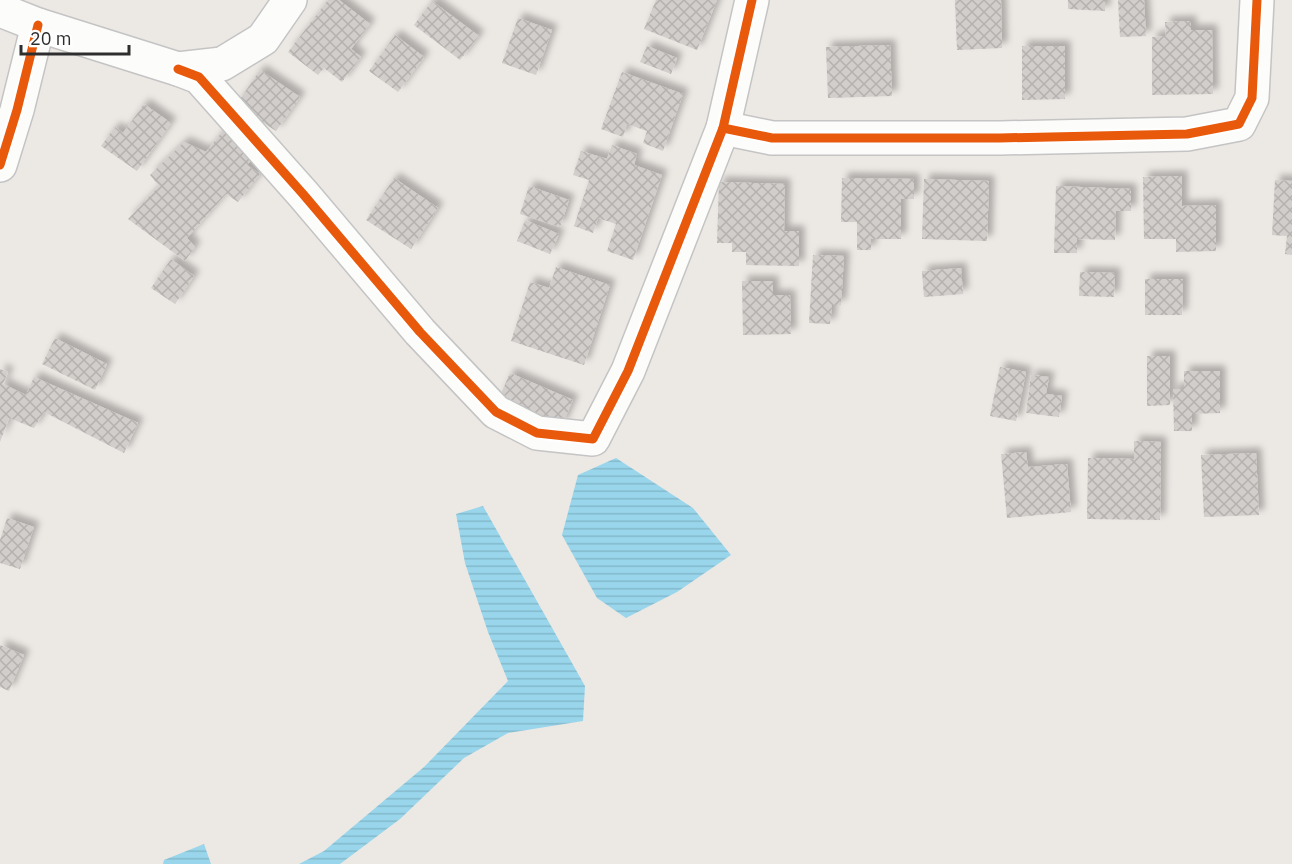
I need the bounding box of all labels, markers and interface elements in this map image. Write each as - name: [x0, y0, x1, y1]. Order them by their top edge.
- scale bar: [21, 18, 129, 56]
- text: 20 m: [30, 27, 72, 50]

